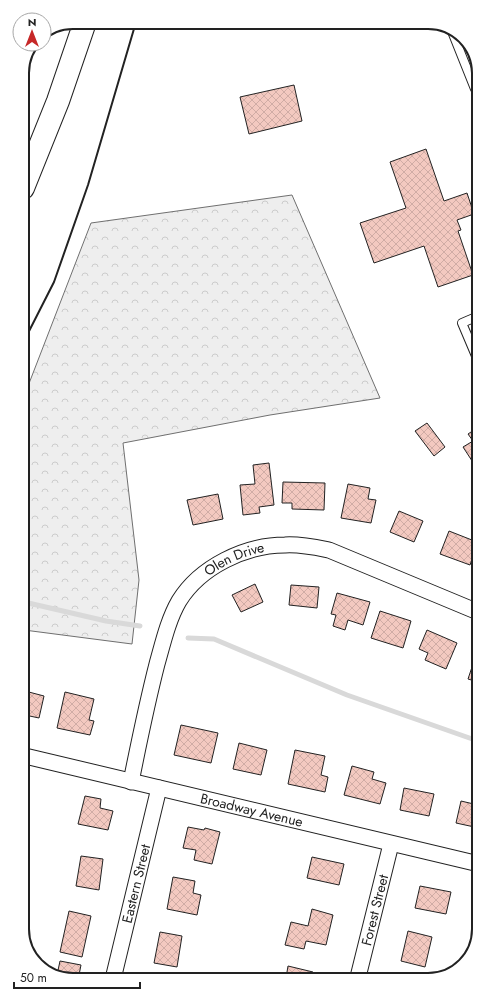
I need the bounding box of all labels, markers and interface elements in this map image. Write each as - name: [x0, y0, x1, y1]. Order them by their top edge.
- north arrow: [12, 12, 52, 52]
- text: N: [28, 14, 36, 30]
- street label: Olen Drive: [200, 537, 266, 581]
- street label: Broadway Avenue: [198, 788, 305, 832]
- street label: Eastern Street: [117, 842, 155, 925]
- street label: Forest Street: [356, 872, 393, 948]
- scale bar: [14, 964, 140, 990]
- text: 50 m: [20, 969, 47, 987]

